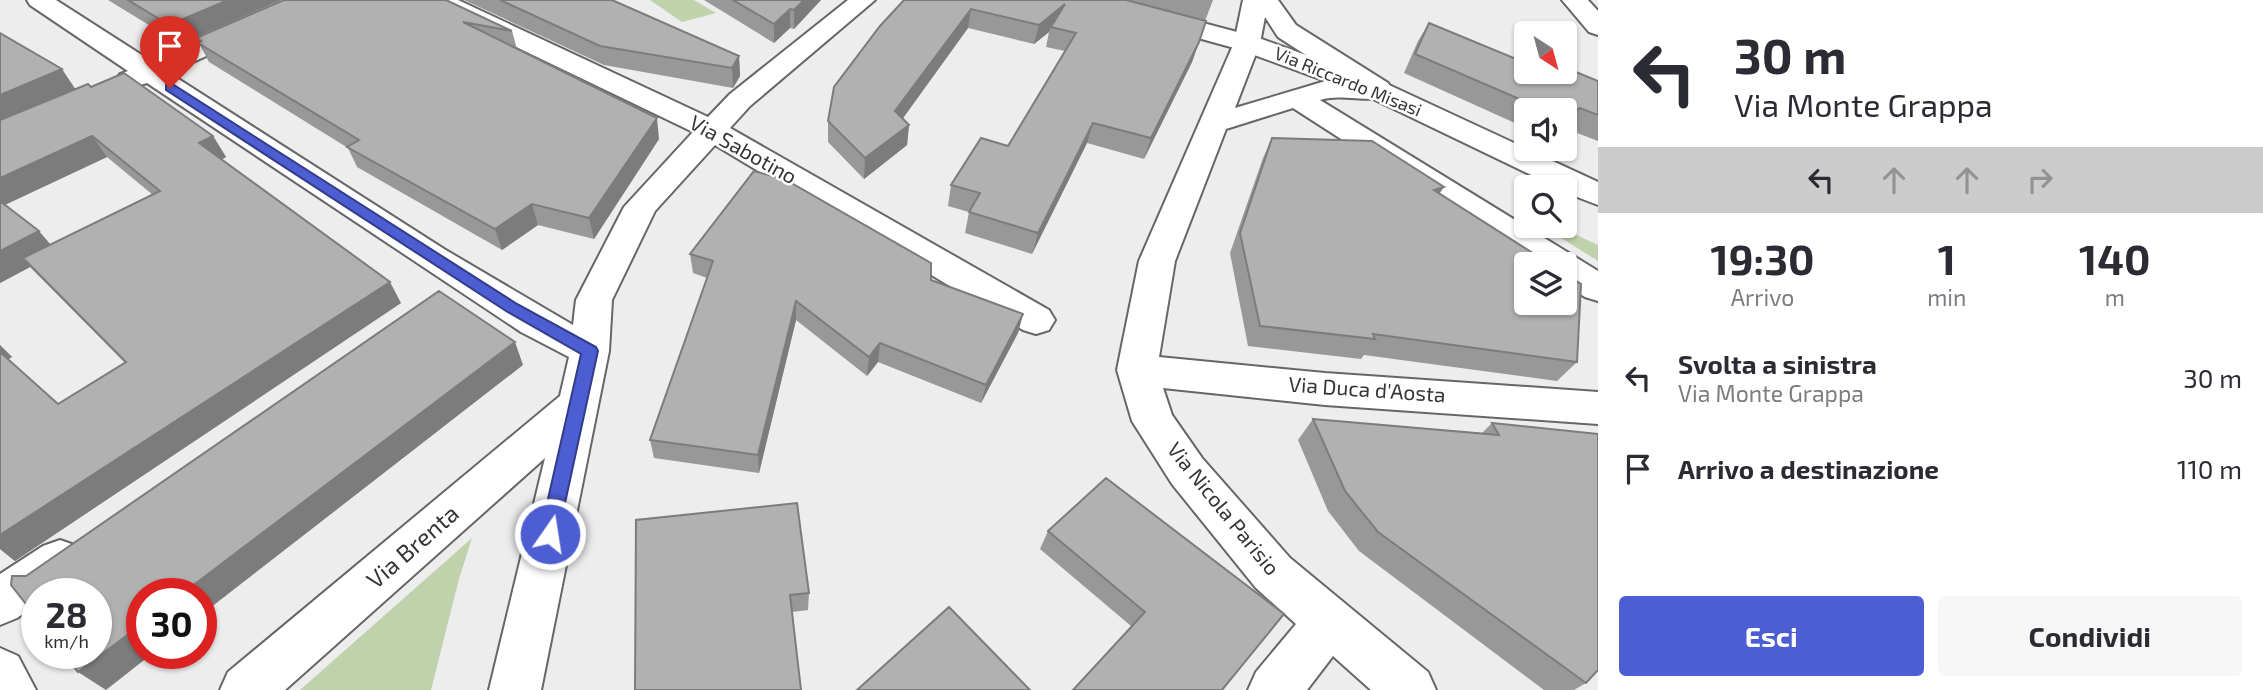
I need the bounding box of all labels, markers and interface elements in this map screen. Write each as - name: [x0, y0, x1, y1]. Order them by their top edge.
- pin: [140, 16, 200, 88]
- north arrow: [1514, 21, 1577, 84]
- map controls: [1514, 21, 1577, 315]
- text: 30 m: [1734, 25, 1846, 84]
- icon: arrive: [151, 27, 189, 65]
- icon: left: [1619, 28, 1710, 119]
- street label: Via Riccardo Misasi: [1272, 42, 1425, 121]
- text: Via Monte Grappa: [1734, 85, 1993, 123]
- button: sound: [1514, 98, 1577, 161]
- street label: Via Sabotino: [686, 109, 802, 188]
- icon: left: [1802, 161, 1840, 199]
- icon: ahead: [1875, 161, 1913, 199]
- icon: ahead: [1948, 161, 1986, 199]
- icon: right: [2021, 161, 2059, 199]
- button: search: [1514, 175, 1577, 238]
- text: 19:30: [1711, 233, 1815, 283]
- text: 1: [1938, 233, 1956, 283]
- text: 140: [2079, 233, 2150, 283]
- button: layers: [1514, 252, 1577, 315]
- text: Arrivo: [1731, 283, 1794, 311]
- text: min: [1927, 283, 1966, 311]
- text: m: [2105, 283, 2125, 311]
- text: Svolta a sinistra: [1678, 348, 1877, 379]
- icon: left: [1619, 359, 1657, 397]
- text: 30 m: [2183, 362, 2242, 393]
- street label: Via Duca d'Aosta: [1288, 371, 1447, 406]
- text: Via Monte Grappa: [1678, 379, 1864, 407]
- street label: Via Nicola Parisio: [1163, 436, 1285, 580]
- icon: arrive: [1619, 450, 1657, 488]
- text: Arrivo a destinazione: [1678, 453, 1939, 484]
- text: 110 m: [2177, 453, 2242, 484]
- position arrow: [513, 497, 587, 571]
- street label: Via Brenta: [360, 498, 464, 594]
- speed limit sign: 30: [126, 578, 217, 669]
- text: 28: [45, 593, 88, 635]
- button: Esci: [1619, 596, 1924, 676]
- button: Condividi: [1938, 596, 2242, 676]
- text: km/h: [44, 630, 89, 652]

